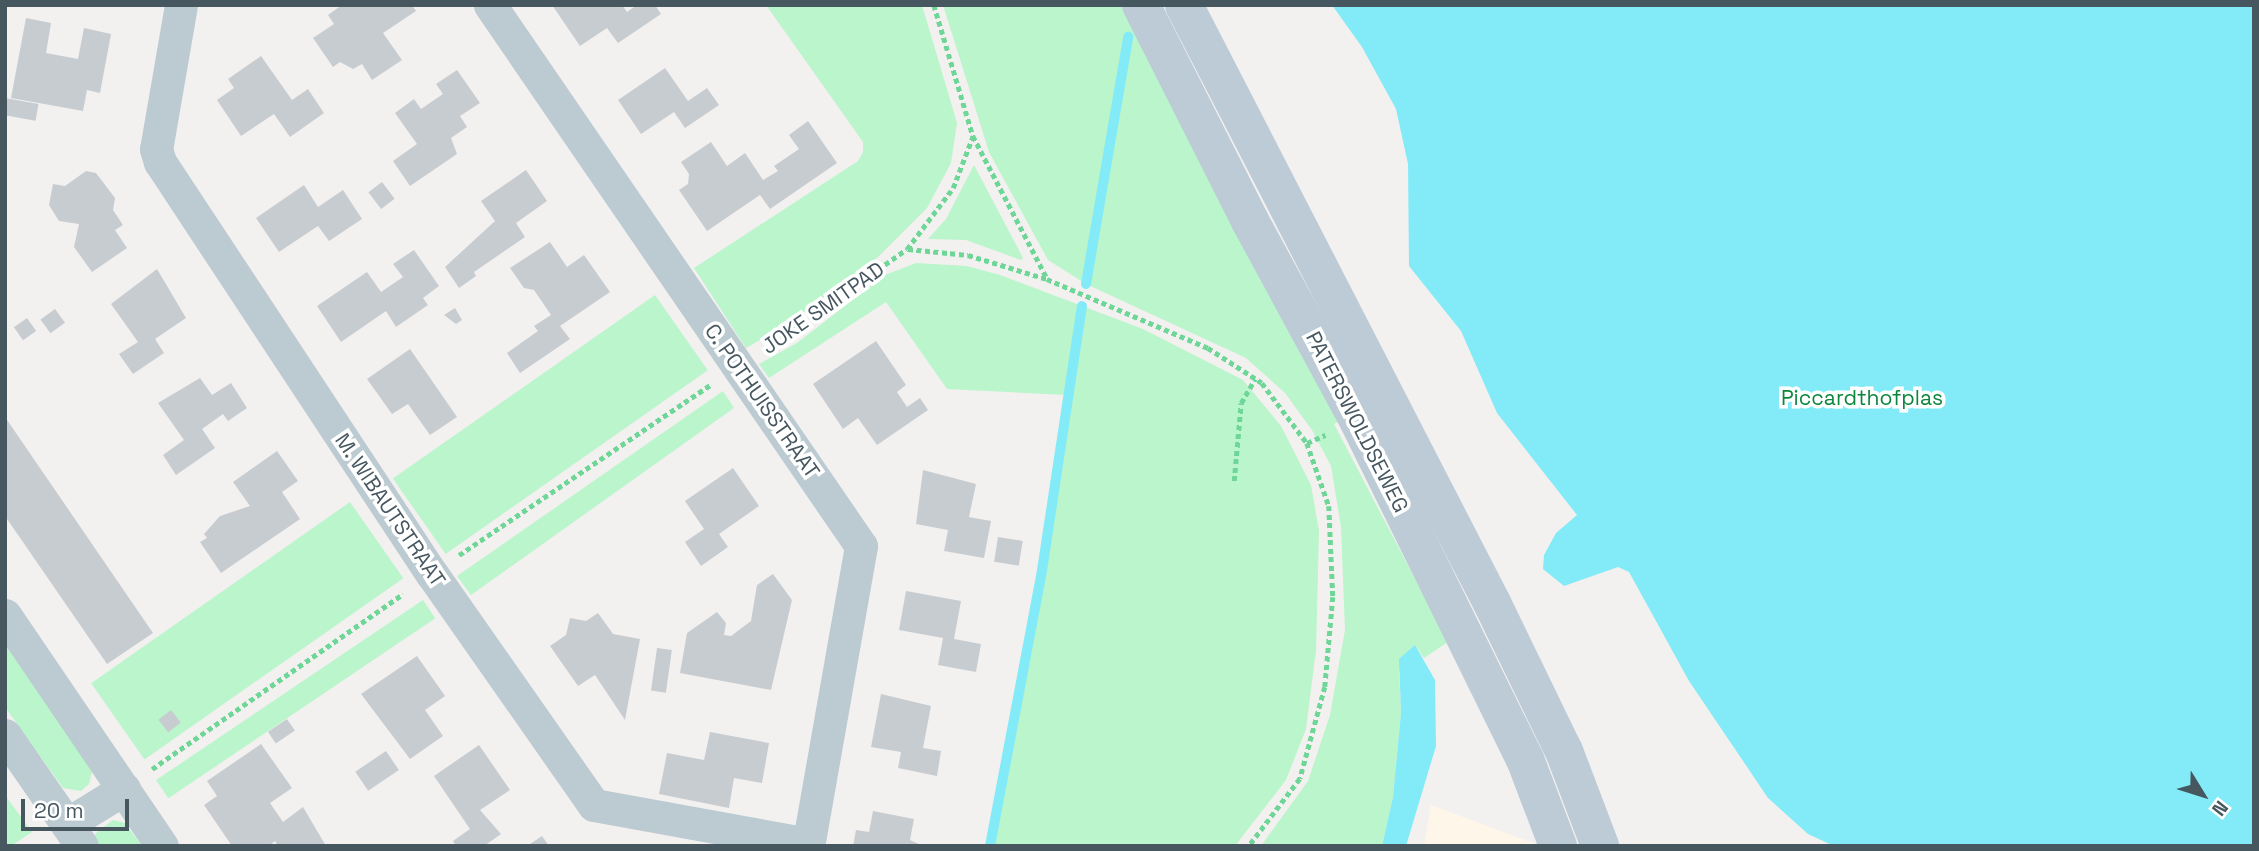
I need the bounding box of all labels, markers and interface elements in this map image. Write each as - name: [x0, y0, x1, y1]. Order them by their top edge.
- street label: JOKE SMITPAD: [757, 257, 889, 359]
- street label: C. POTHUISSTRAAT: [699, 319, 825, 483]
- street label: PATERSWOLDSEWEG: [1300, 327, 1414, 517]
- park label: Piccardthofplas: [1781, 385, 1943, 411]
- street label: M. WIBAUTSTRAAT: [329, 428, 451, 592]
- north arrow: [2168, 760, 2238, 830]
- scale bar: [24, 784, 133, 828]
- text: N: [2206, 796, 2234, 821]
- text: 20 m: [34, 797, 84, 824]

